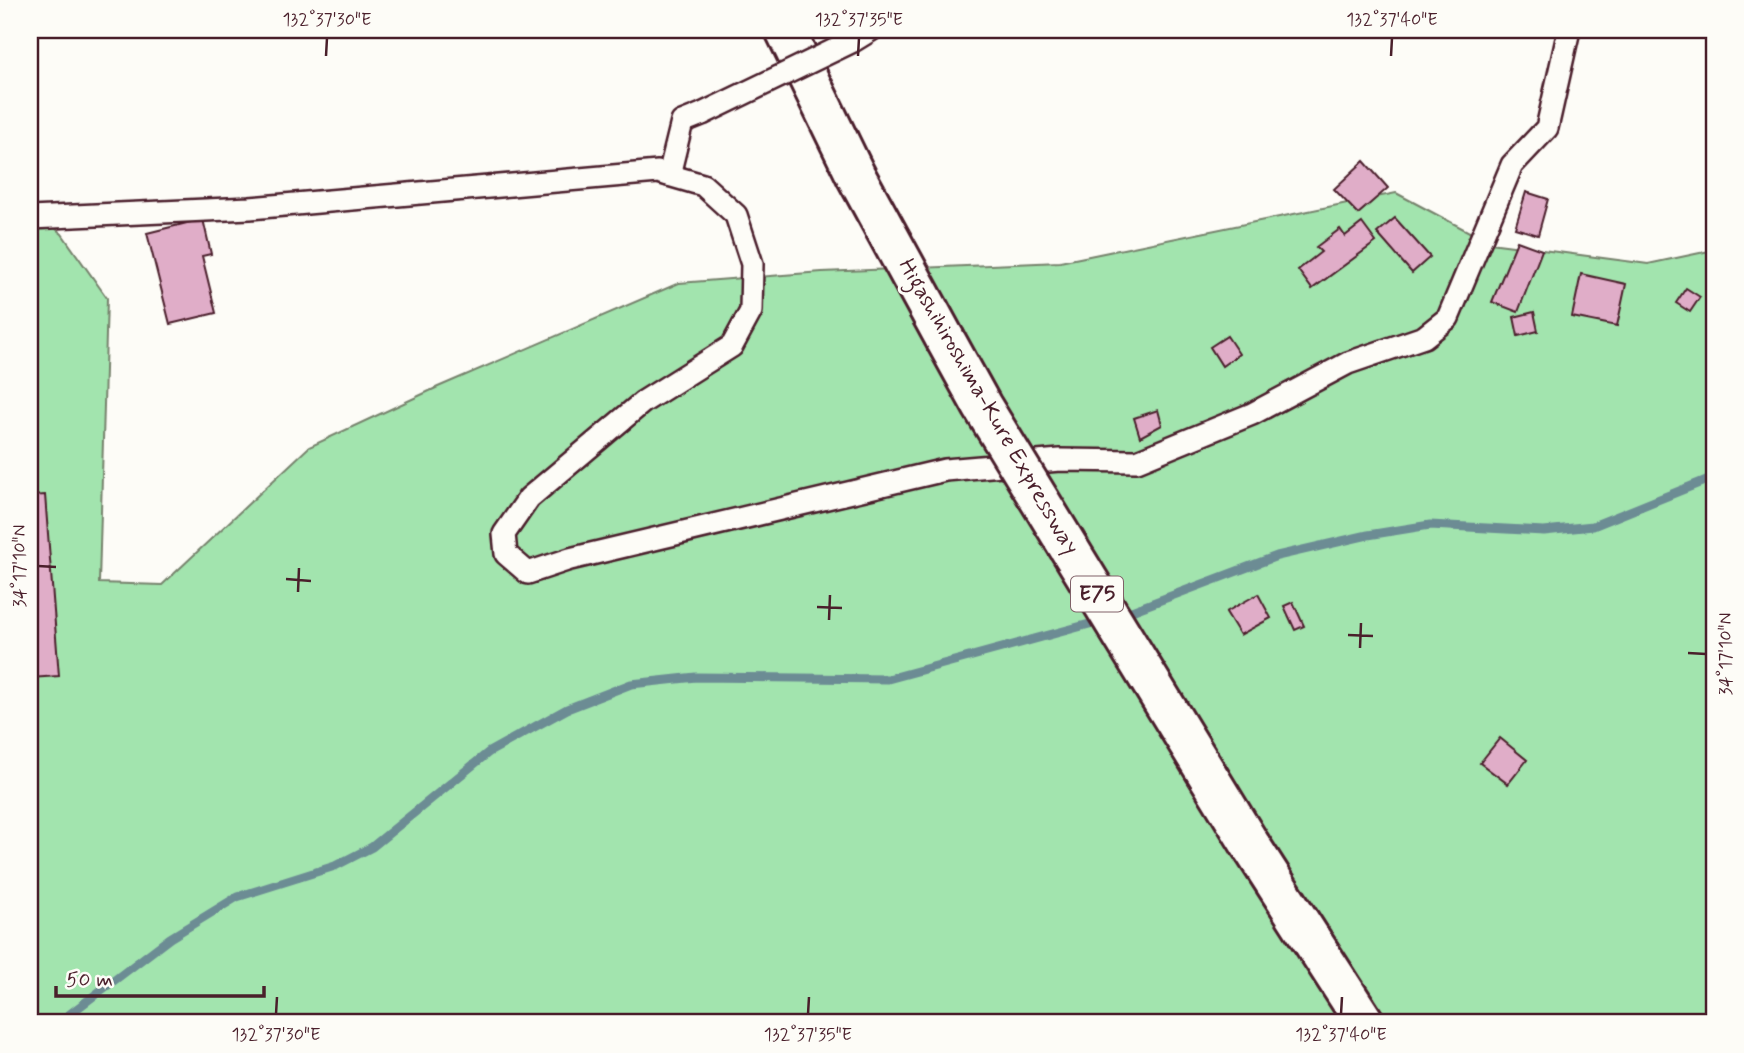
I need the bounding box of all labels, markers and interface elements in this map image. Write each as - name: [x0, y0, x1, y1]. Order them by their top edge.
- text: 132°37'30"E: [283, 8, 371, 32]
- text: 132°37'35"E: [815, 8, 903, 32]
- text: 132°37'40"E: [1346, 8, 1438, 32]
- street label: Higashihiroshima-Kure Expressway: [889, 253, 1085, 562]
- text: 34°17'10"N: [8, 525, 32, 607]
- road number: E75: [1071, 576, 1123, 612]
- text: 34°17'10"N: [1714, 613, 1738, 695]
- scale bar: [56, 955, 264, 999]
- text: 50 m: [66, 966, 113, 994]
- text: 132°37'30"E: [232, 1023, 320, 1047]
- text: 132°37'35"E: [764, 1023, 852, 1047]
- text: 132°37'40"E: [1295, 1023, 1387, 1047]

